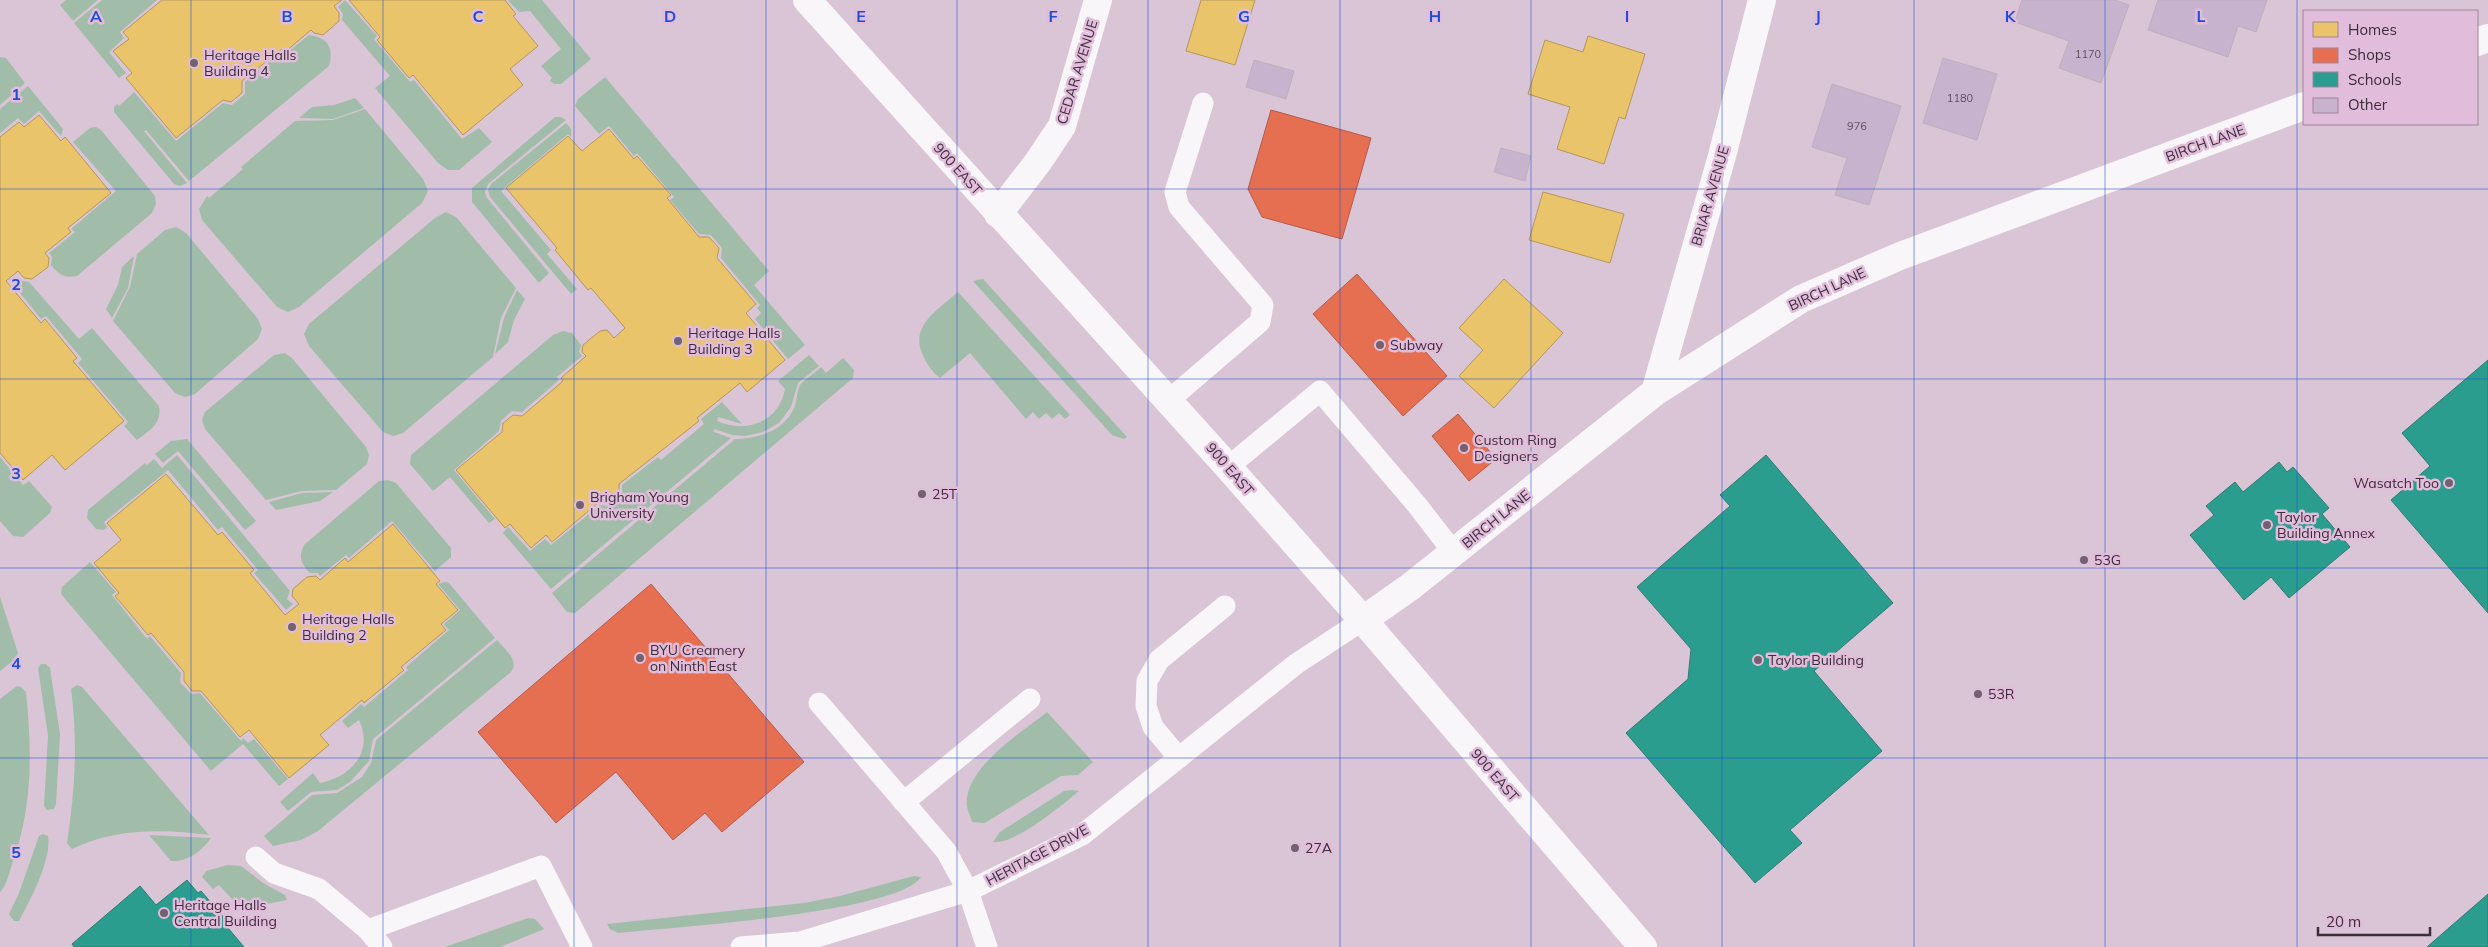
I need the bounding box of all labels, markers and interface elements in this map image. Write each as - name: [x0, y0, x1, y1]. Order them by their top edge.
- text: A: [90, 6, 102, 26]
- text: B: [281, 6, 293, 26]
- text: C: [473, 6, 484, 26]
- text: D: [664, 6, 676, 26]
- text: E: [856, 6, 866, 26]
- text: F: [1048, 6, 1058, 26]
- text: G: [1238, 6, 1250, 26]
- text: H: [1429, 6, 1441, 26]
- text: I: [1625, 6, 1629, 26]
- text: J: [1815, 6, 1821, 26]
- text: K: [2005, 6, 2017, 26]
- text: L: [2197, 6, 2206, 26]
- legend: [2303, 10, 2478, 125]
- street label: CEDAR AVENUE: [1053, 18, 1101, 126]
- text: Homes: [2348, 20, 2397, 39]
- text: Shops: [2348, 45, 2391, 64]
- place label: Heritage Halls Building 4: [204, 46, 297, 80]
- house number: 1170: [2075, 47, 2102, 61]
- marker: Heritage Halls Building 4: [188, 57, 200, 69]
- text: Schools: [2348, 70, 2402, 89]
- text: 1: [11, 84, 21, 104]
- house number: 1180: [1947, 91, 1974, 105]
- text: Other: [2348, 95, 2388, 114]
- house number: 976: [1847, 119, 1867, 133]
- street label: BIRCH LANE: [2163, 120, 2247, 166]
- street label: 900 EAST: [930, 139, 986, 199]
- street label: BRIAR AVENUE: [1687, 144, 1733, 248]
- street label: BIRCH LANE: [1786, 263, 1868, 315]
- text: 2: [11, 274, 21, 294]
- place label: Heritage Halls Building 3: [688, 324, 781, 358]
- marker: Heritage Halls Building 3: [672, 335, 684, 347]
- place label: Subway: [1390, 336, 1443, 354]
- marker: Subway: [1374, 339, 1386, 351]
- place label: Custom Ring Designers: [1474, 431, 1557, 465]
- street label: 900 EAST: [1202, 439, 1258, 499]
- marker: Custom Ring Designers: [1458, 442, 1470, 454]
- text: 3: [11, 463, 21, 483]
- place label: Wasatch Too: [2353, 474, 2439, 492]
- marker: Wasatch Too: [2443, 477, 2455, 489]
- place label: 25T: [932, 485, 958, 503]
- street label: BIRCH LANE: [1458, 486, 1534, 552]
- place label: Brigham Young University: [590, 488, 689, 522]
- marker: 25T: [916, 488, 928, 500]
- marker: Brigham Young University: [574, 499, 586, 511]
- place label: Taylor Building Annex: [2277, 508, 2376, 542]
- marker: Taylor Building Annex: [2261, 519, 2273, 531]
- place label: 53G: [2094, 551, 2121, 569]
- marker: 53G: [2078, 554, 2090, 566]
- place label: Heritage Halls Building 2: [302, 610, 395, 644]
- marker: Heritage Halls Building 2: [286, 621, 298, 633]
- place label: BYU Creamery on Ninth East: [650, 641, 746, 675]
- place label: Taylor Building: [1768, 651, 1864, 669]
- marker: BYU Creamery on Ninth East: [634, 652, 646, 664]
- text: 4: [11, 653, 21, 673]
- marker: Taylor Building: [1752, 654, 1764, 666]
- place label: 53R: [1988, 685, 2015, 703]
- marker: 53R: [1972, 688, 1984, 700]
- street label: 900 EAST: [1467, 745, 1523, 805]
- street label: HERITAGE DRIVE: [983, 820, 1091, 890]
- place label: 27A: [1305, 839, 1333, 857]
- text: 5: [11, 842, 21, 862]
- marker: 27A: [1289, 842, 1301, 854]
- place label: Heritage Halls Central Building: [174, 896, 277, 930]
- scale bar: [2318, 904, 2430, 936]
- marker: Heritage Halls Central Building: [158, 907, 170, 919]
- text: 20 m: [2326, 912, 2361, 931]

